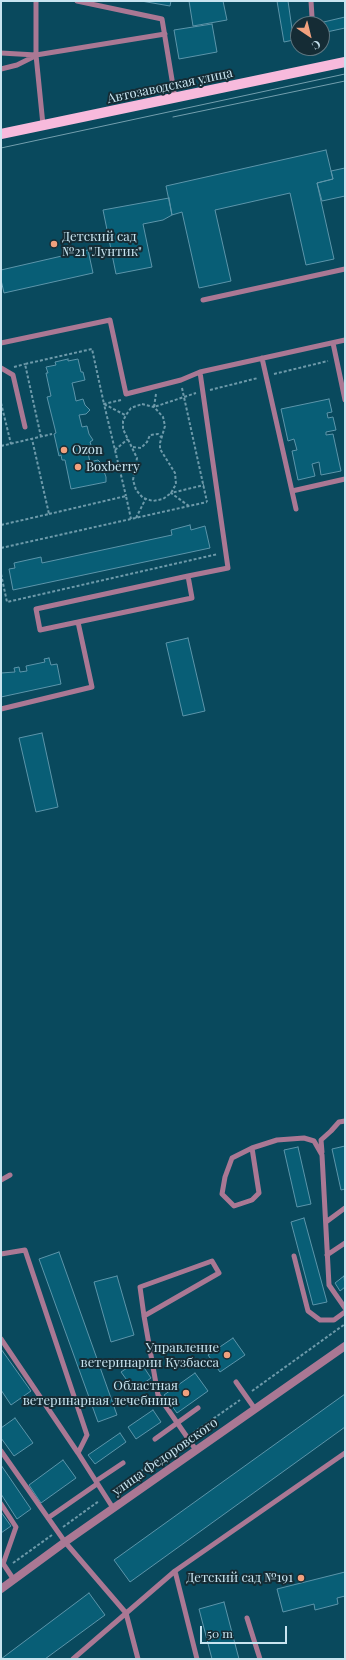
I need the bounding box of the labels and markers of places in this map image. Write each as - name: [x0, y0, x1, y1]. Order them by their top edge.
- place label: Детский сад №21 "Лунтик": [62, 229, 142, 260]
- marker: Детский сад №21 "Лунтик": [49, 239, 59, 249]
- place label: Ozon: [72, 442, 103, 458]
- marker: Ozon: [59, 445, 69, 455]
- place label: Boxberry: [86, 459, 140, 475]
- marker: Boxberry: [73, 462, 83, 472]
- place label: Управление ветеринарии Кузбасса: [81, 1340, 219, 1371]
- marker: Управление ветеринарии Кузбасса: [222, 1350, 232, 1360]
- place label: Областная ветеринарная лечебница: [23, 1378, 178, 1409]
- marker: Областная ветеринарная лечебница: [181, 1388, 191, 1398]
- place label: Детский сад №191: [186, 1570, 293, 1586]
- marker: Детский сад №191: [296, 1573, 306, 1583]

